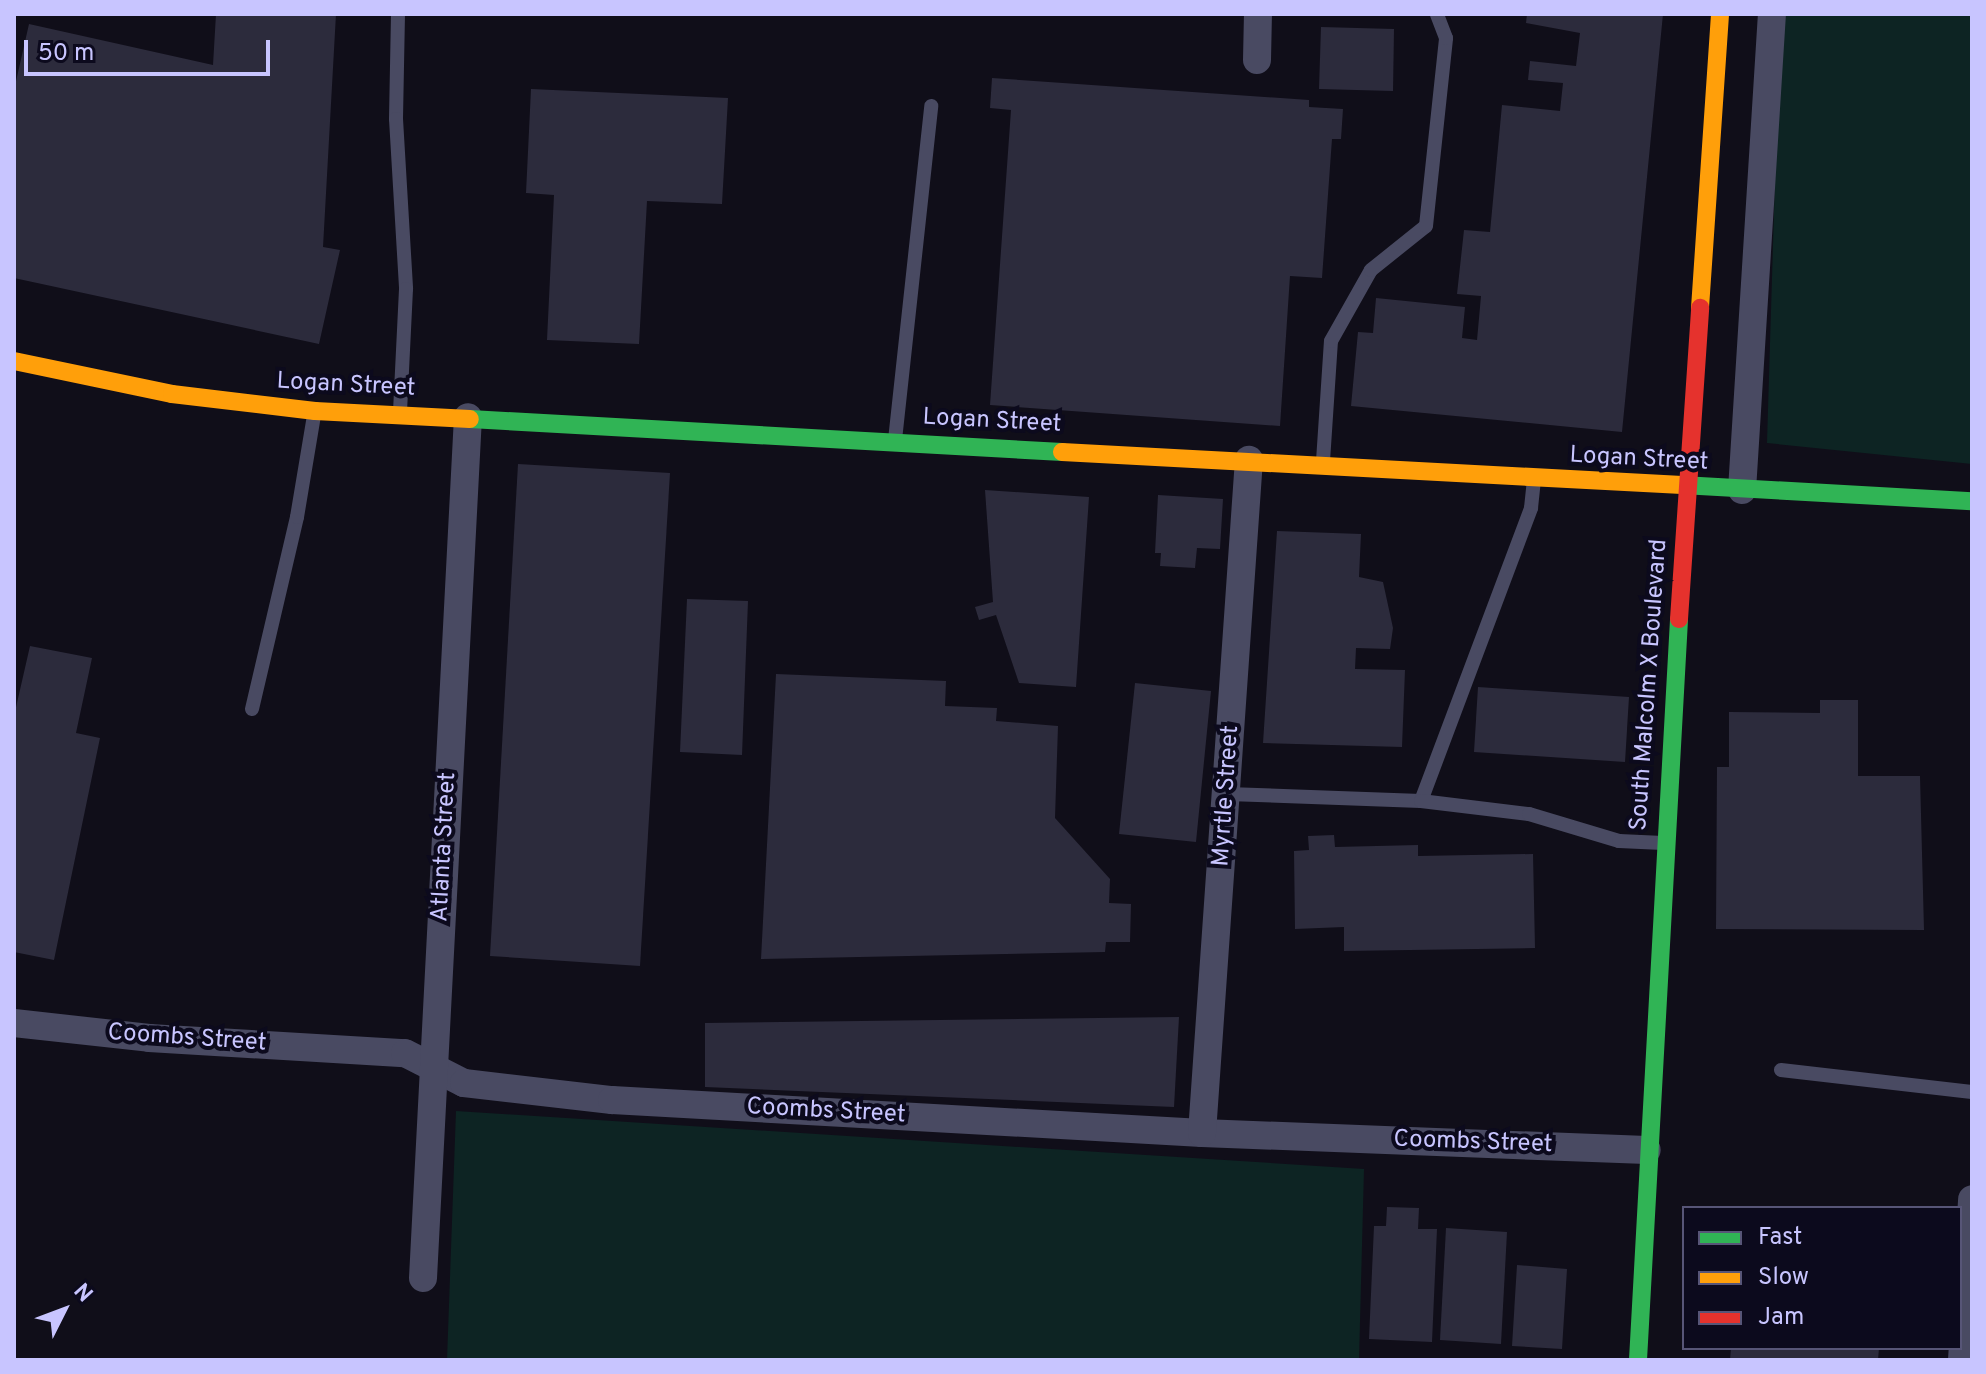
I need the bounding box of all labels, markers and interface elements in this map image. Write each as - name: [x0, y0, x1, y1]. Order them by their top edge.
- scale bar: [28, 24, 274, 74]
- text: 50 m: [38, 39, 94, 69]
- street label: Logan Street: [276, 368, 416, 404]
- street label: Logan Street: [922, 404, 1062, 440]
- street label: Logan Street: [1569, 442, 1709, 478]
- street label: South Malcolm X Boulevard: [1625, 538, 1675, 832]
- street label: Myrtle Street: [1208, 724, 1246, 868]
- street label: Atlanta Street: [427, 771, 463, 923]
- street label: Coombs Street: [107, 1019, 267, 1059]
- street label: Coombs Street: [746, 1093, 906, 1131]
- street label: Coombs Street: [1393, 1126, 1553, 1160]
- legend: [1682, 1206, 1962, 1350]
- text: Fast: [1758, 1223, 1802, 1253]
- text: Slow: [1758, 1263, 1809, 1293]
- north arrow: [24, 1270, 104, 1350]
- text: N: [67, 1279, 98, 1309]
- text: Jam: [1758, 1303, 1804, 1333]

